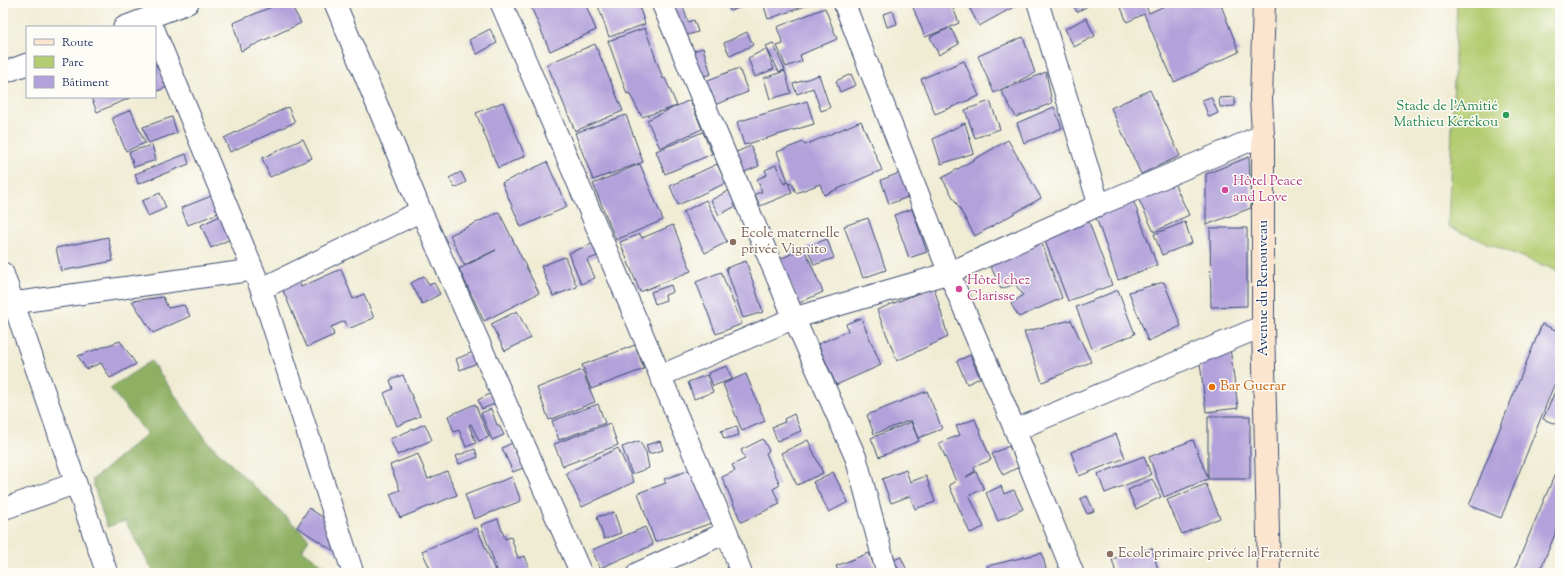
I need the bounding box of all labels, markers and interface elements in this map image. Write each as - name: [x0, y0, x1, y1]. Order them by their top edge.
- legend: [26, 26, 156, 98]
- text: Route: [62, 34, 94, 52]
- text: Parc: [62, 54, 84, 72]
- text: Bâtiment: [62, 74, 109, 92]
- place label: Stade de l'Amitié Mathieu Kérékou: [1394, 97, 1498, 133]
- marker: Stade de l'Amitié Mathieu Kérékou: [1501, 110, 1511, 120]
- place label: Hôtel Peace and Love: [1233, 172, 1303, 208]
- marker: Hôtel Peace and Love: [1220, 185, 1230, 195]
- street label: Avenue du Renouveau: [1254, 220, 1274, 356]
- place label: Ecole maternelle privée Vignito: [741, 224, 840, 260]
- marker: Ecole maternelle privée Vignito: [728, 237, 738, 247]
- place label: Hôtel chez Clarisse: [967, 271, 1030, 307]
- marker: Hôtel chez Clarisse: [954, 284, 964, 294]
- place label: Bar Guerar: [1220, 377, 1287, 397]
- marker: Bar Guerar: [1207, 382, 1217, 392]
- place label: Ecole primaire privée la Fraternité: [1118, 544, 1320, 564]
- marker: Ecole primaire privée la Fraternité: [1105, 549, 1115, 559]

